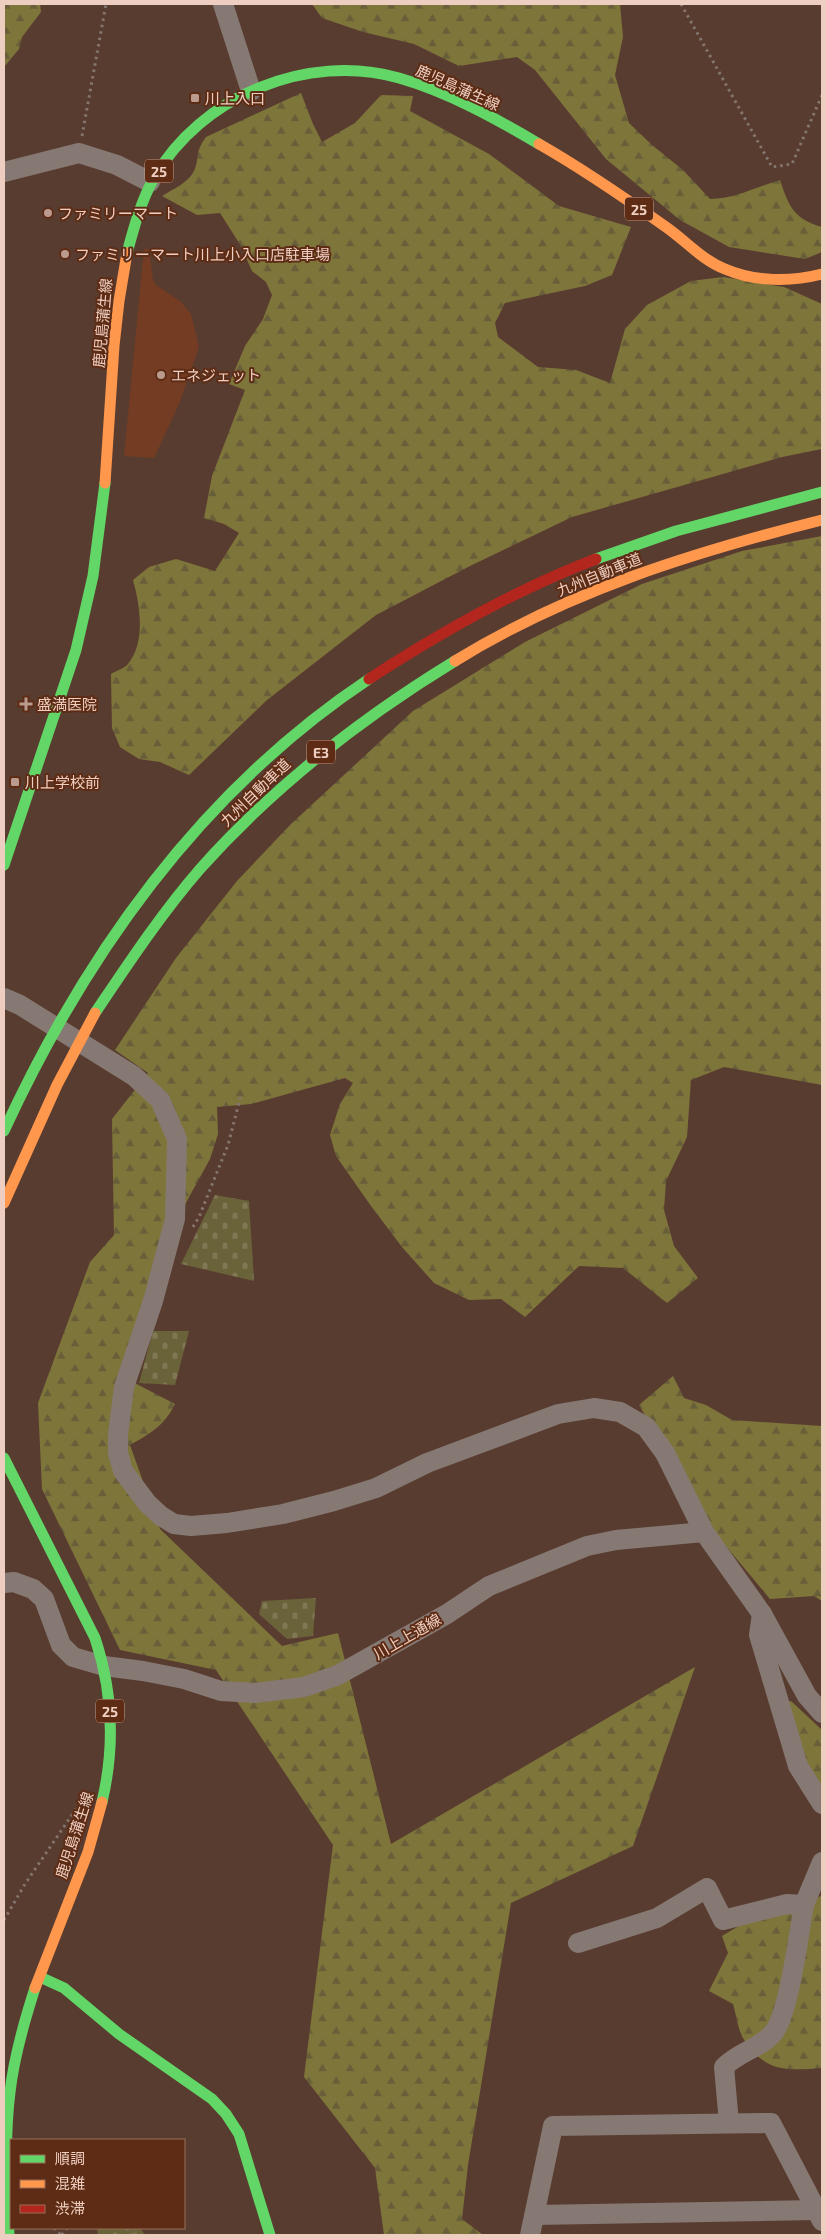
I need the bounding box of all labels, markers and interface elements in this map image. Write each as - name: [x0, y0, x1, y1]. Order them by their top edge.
- street label: 鹿児島蒲生線: [413, 60, 503, 114]
- place label: 川上入口: [205, 89, 265, 107]
- marker: 川上入口: [189, 92, 201, 104]
- road number: 25: [145, 160, 173, 182]
- road number: 25: [625, 198, 653, 220]
- place label: ファミリーマート: [58, 204, 178, 222]
- marker: ファミリーマート: [42, 207, 54, 219]
- place label: ファミリーマート川上小入口店駐車場: [75, 245, 330, 263]
- marker: ファミリーマート川上小入口店駐車場: [59, 248, 71, 260]
- street label: 鹿児島蒲生線: [89, 277, 115, 369]
- place label: エネジェット: [171, 366, 261, 384]
- marker: エネジェット: [155, 369, 167, 381]
- street label: 九州自動車道: [554, 549, 644, 599]
- place label: 盛満医院: [37, 695, 97, 713]
- marker: 盛満医院: [19, 697, 33, 711]
- road number: E3: [307, 740, 335, 764]
- street label: 九州自動車道: [216, 754, 294, 830]
- place label: 川上学校前: [25, 773, 100, 791]
- marker: 川上学校前: [9, 776, 21, 788]
- street label: 川上上通線: [370, 1609, 444, 1663]
- road number: 25: [96, 1700, 124, 1722]
- street label: 鹿児島蒲生線: [52, 1789, 96, 1881]
- legend: [10, 2139, 185, 2229]
- text: 順調: [55, 2149, 85, 2167]
- text: 混雑: [55, 2174, 85, 2192]
- text: 渋滞: [55, 2199, 85, 2217]

